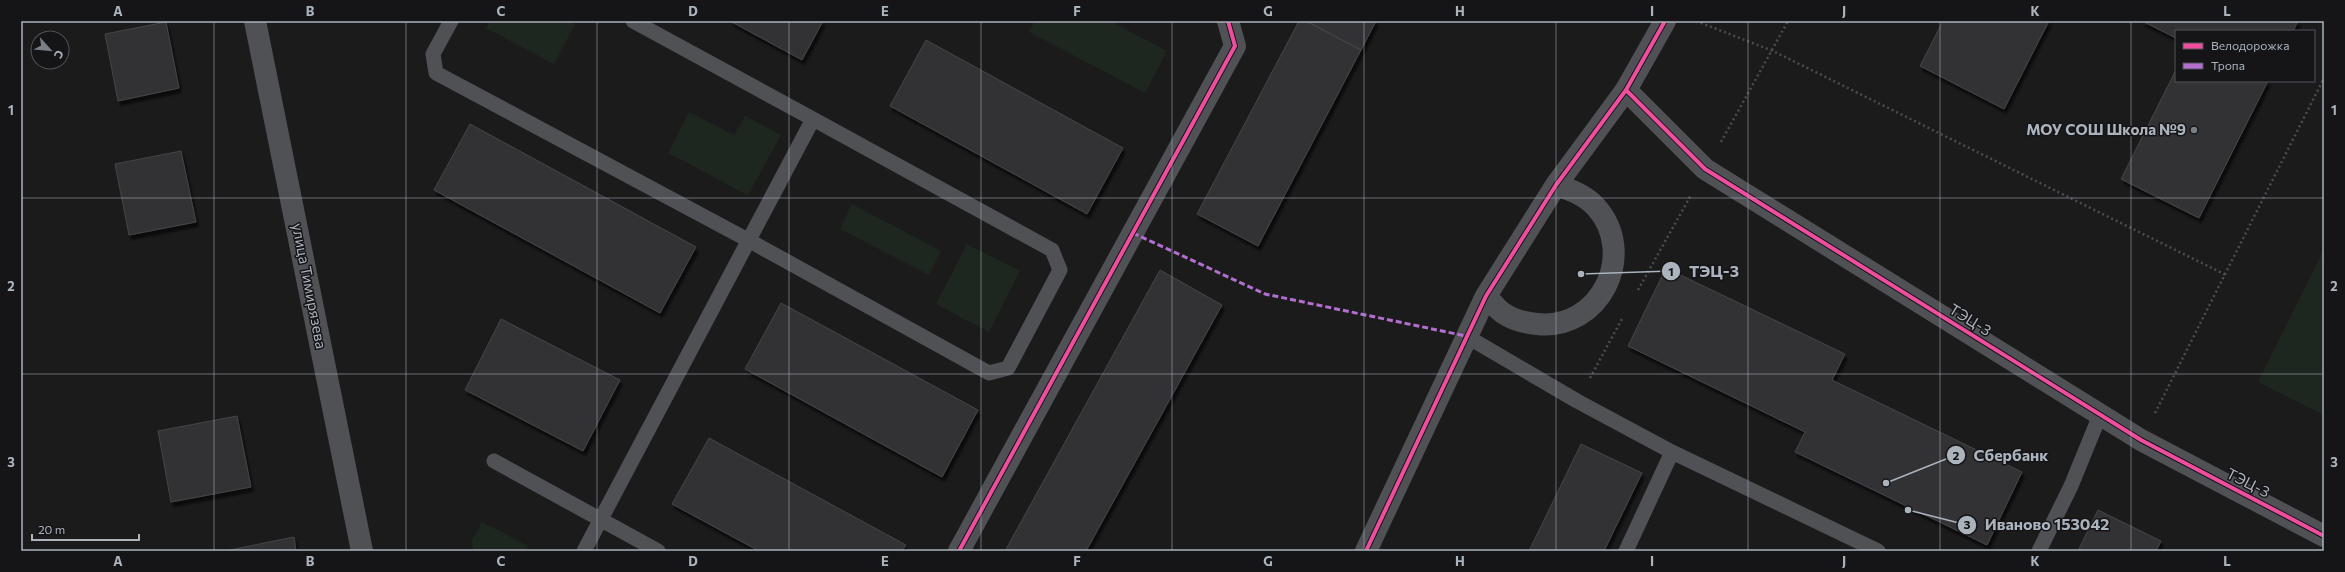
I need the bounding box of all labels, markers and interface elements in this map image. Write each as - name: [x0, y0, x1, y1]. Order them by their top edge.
- text: A: [113, 3, 123, 19]
- text: B: [306, 3, 315, 19]
- text: C: [497, 3, 506, 19]
- text: D: [688, 3, 698, 19]
- text: E: [881, 3, 889, 19]
- text: F: [1073, 3, 1081, 19]
- text: G: [1263, 3, 1273, 19]
- text: H: [1455, 3, 1465, 19]
- text: I: [1650, 3, 1654, 19]
- text: J: [1842, 3, 1846, 19]
- text: K: [2030, 3, 2040, 19]
- text: L: [2223, 3, 2231, 19]
- north arrow: [30, 30, 70, 70]
- legend: [2175, 30, 2315, 82]
- text: Велодорожка: [2211, 38, 2289, 52]
- text: С: [52, 48, 67, 61]
- text: Тропа: [2211, 58, 2245, 72]
- text: 1: [8, 102, 14, 118]
- text: 1: [2331, 102, 2337, 118]
- place label: МОУ СОШ Школа №9: [2026, 120, 2186, 138]
- marker: МОУ СОШ Школа №9: [2189, 125, 2199, 135]
- street label: улица Тимирязева: [289, 221, 331, 350]
- callout: ТЭЦ-3: [1661, 257, 1747, 285]
- text: ТЭЦ-3: [1689, 261, 1739, 280]
- text: 1: [1668, 264, 1674, 278]
- text: 2: [7, 278, 15, 294]
- text: 2: [2330, 278, 2338, 294]
- street label: ТЭЦ-3: [1946, 299, 1995, 339]
- callout: Сбербанк: [1946, 441, 2057, 469]
- text: Сбербанк: [1974, 445, 2048, 464]
- text: 2: [1953, 448, 1960, 462]
- text: 3: [7, 454, 15, 470]
- text: 3: [2330, 454, 2338, 470]
- street label: ТЭЦ-3: [2224, 464, 2273, 501]
- callout: Иваново 153042: [1957, 511, 2117, 539]
- text: Иваново 153042: [1985, 514, 2109, 533]
- scale bar: [32, 516, 139, 542]
- text: 3: [1964, 517, 1971, 531]
- text: 20 m: [38, 522, 65, 536]
- text: A: [113, 553, 123, 569]
- text: B: [306, 553, 315, 569]
- text: C: [497, 553, 506, 569]
- text: D: [688, 553, 698, 569]
- text: E: [881, 553, 889, 569]
- text: F: [1073, 553, 1081, 569]
- text: G: [1263, 553, 1273, 569]
- text: H: [1455, 553, 1465, 569]
- text: I: [1650, 553, 1654, 569]
- text: J: [1842, 553, 1846, 569]
- text: K: [2030, 553, 2040, 569]
- text: L: [2223, 553, 2231, 569]

